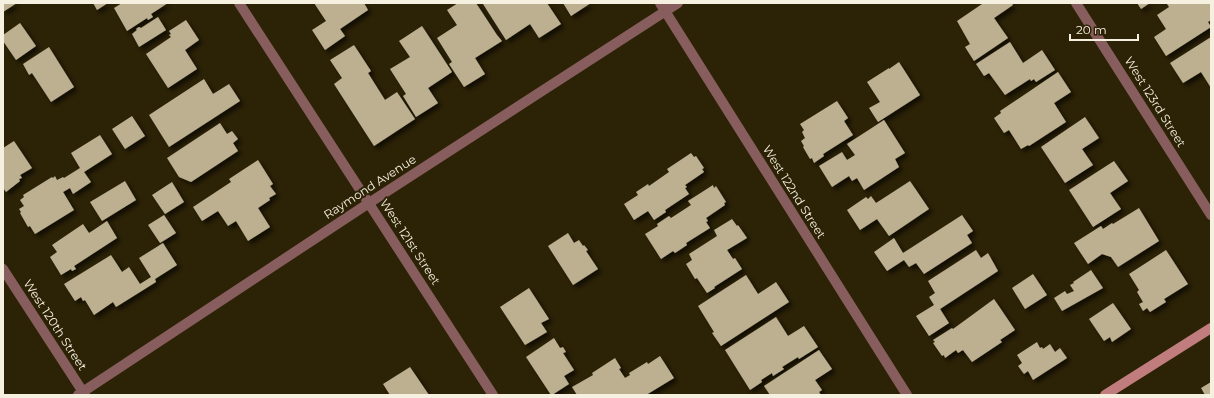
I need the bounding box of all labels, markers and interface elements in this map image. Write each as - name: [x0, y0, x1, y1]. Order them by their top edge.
- scale bar: [1070, 16, 1138, 42]
- text: 20 m: [1076, 22, 1107, 37]
- street label: West 123rd Street: [1122, 54, 1189, 150]
- street label: West 122nd Street: [760, 142, 829, 241]
- street label: Raymond Avenue: [321, 151, 419, 222]
- street label: West 121st Street: [377, 196, 444, 288]
- street label: West 120th Street: [20, 276, 90, 373]

